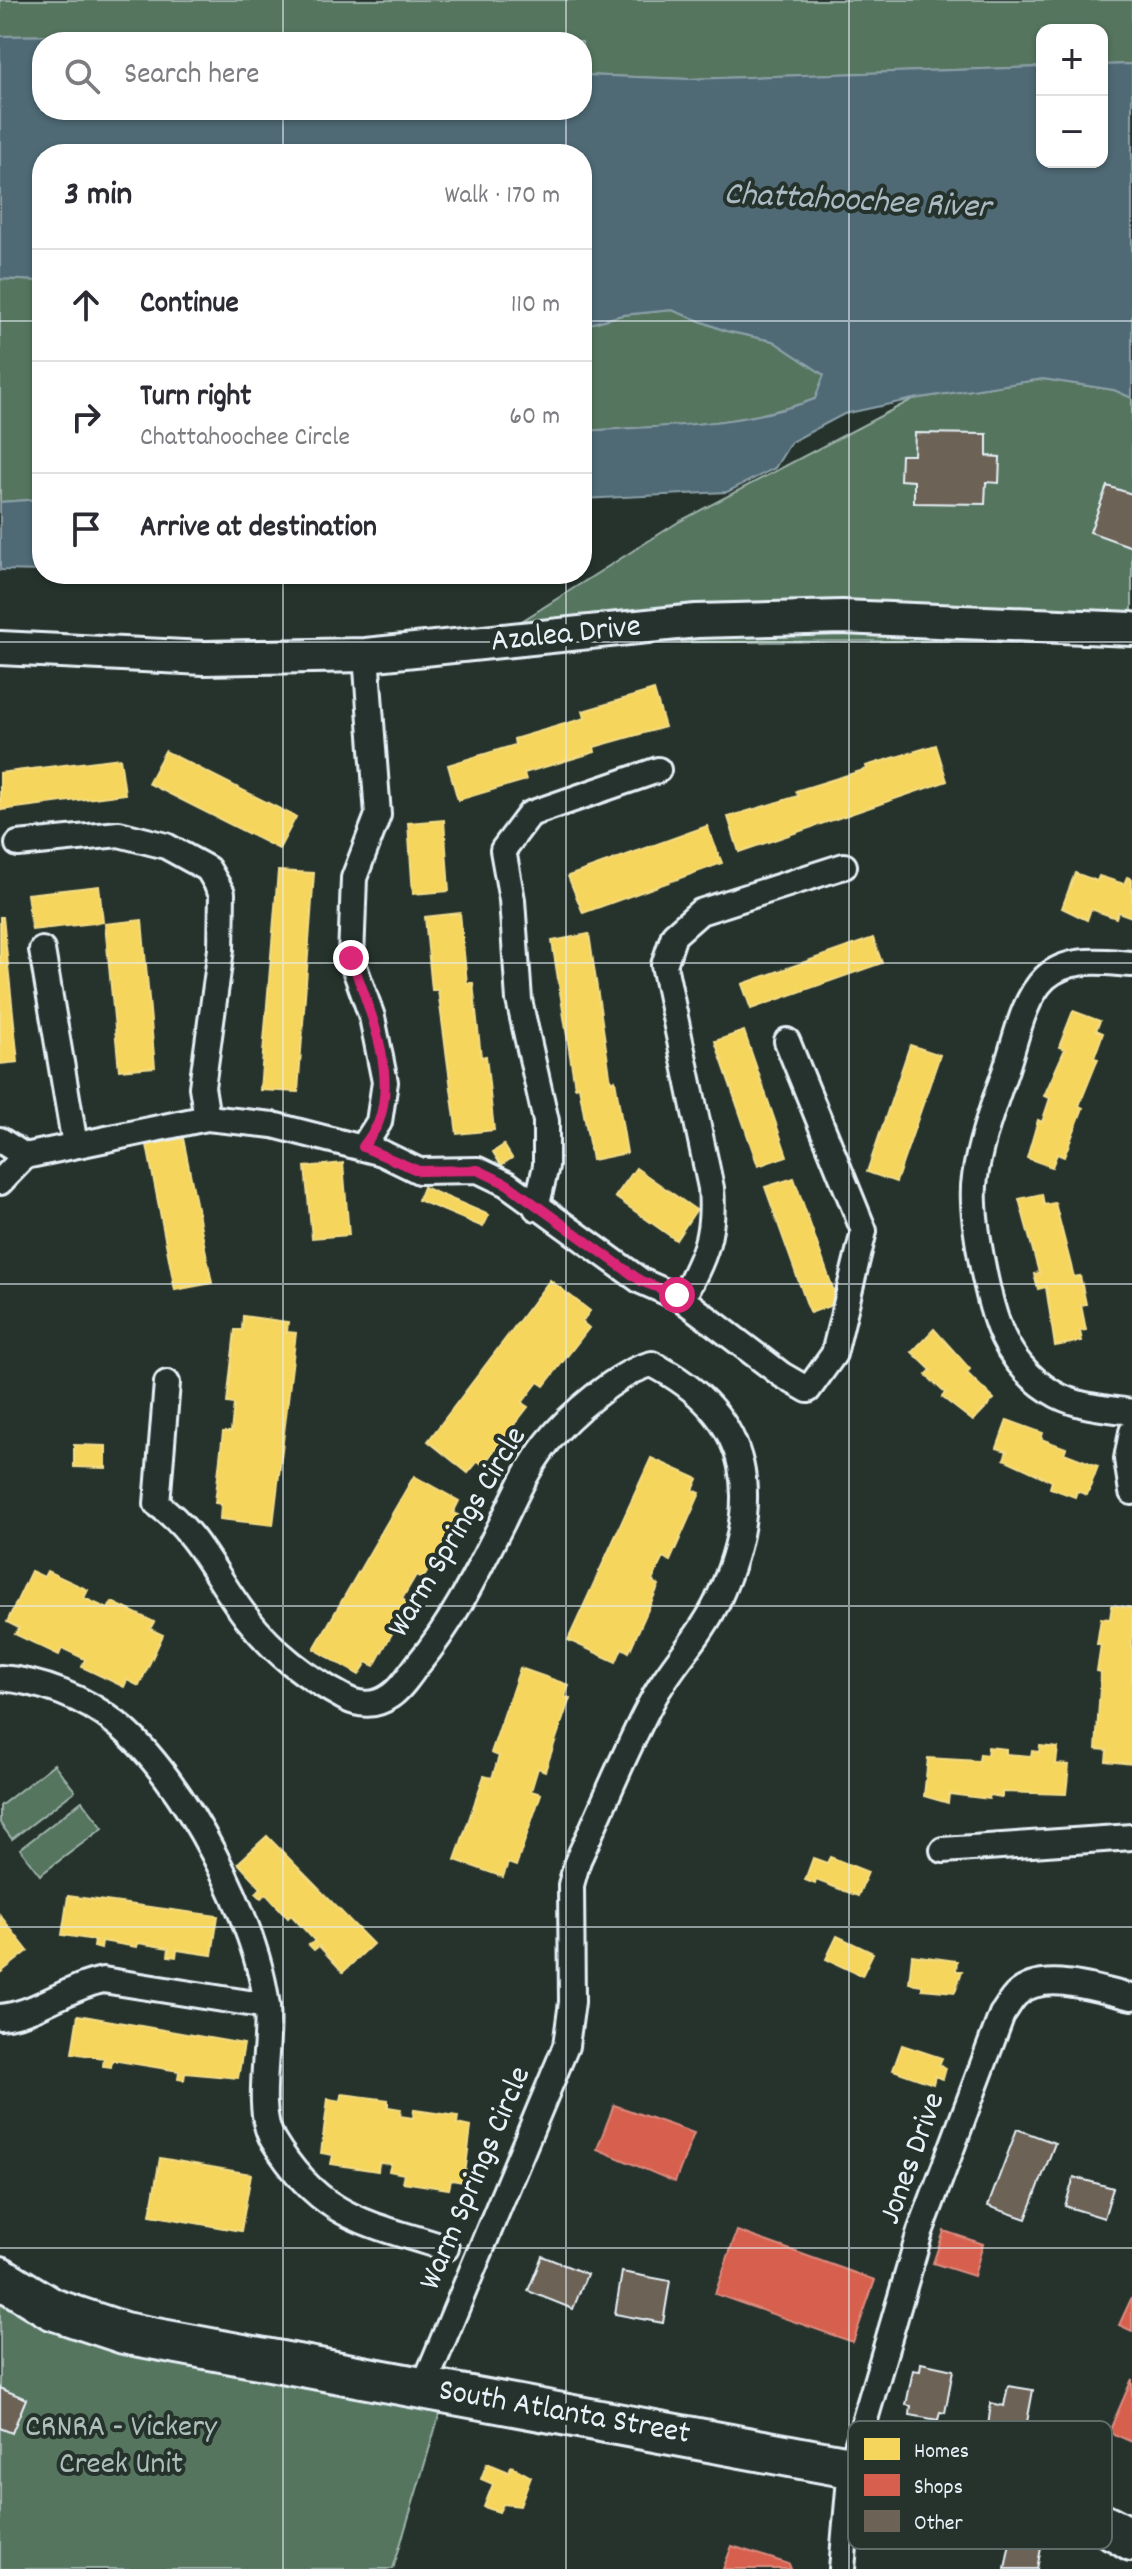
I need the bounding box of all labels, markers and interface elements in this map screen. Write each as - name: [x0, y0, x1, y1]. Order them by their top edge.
- map controls: [1036, 24, 1108, 168]
- button: +: [1036, 24, 1108, 96]
- search box: [32, 32, 592, 120]
- icon: search: [60, 54, 104, 98]
- text: Search here: [124, 55, 260, 98]
- button: −: [1036, 96, 1108, 168]
- text: 3 min: [64, 172, 132, 221]
- water label: Chattahoochee River: [723, 172, 995, 235]
- text: Walk · 170 m: [445, 178, 560, 215]
- icon: ahead: [64, 283, 108, 327]
- text: Continue: [140, 284, 239, 327]
- text: 110 m: [511, 287, 560, 324]
- text: Turn right: [140, 377, 251, 420]
- icon: right: [64, 395, 108, 439]
- text: 60 m: [509, 399, 560, 436]
- text: Chattahoochee Circle: [140, 420, 350, 457]
- icon: arrive: [64, 507, 108, 551]
- text: Arrive at destination: [140, 508, 377, 551]
- street label: Azalea Drive: [489, 605, 643, 667]
- route end: [333, 940, 369, 976]
- route start: [659, 1277, 695, 1313]
- street label: Warm Springs Circle: [378, 1419, 540, 1647]
- street label: Warm Springs Circle: [409, 2060, 545, 2298]
- street label: Jones Drive: [869, 2087, 959, 2231]
- street label: South Atlanta Street: [435, 2369, 694, 2459]
- park label: CRNRA - Vickery Creek Unit: [25, 2406, 218, 2489]
- legend: [848, 2421, 1112, 2549]
- text: Homes: [914, 2437, 969, 2468]
- text: Shops: [914, 2473, 963, 2504]
- text: Other: [914, 2509, 964, 2540]

